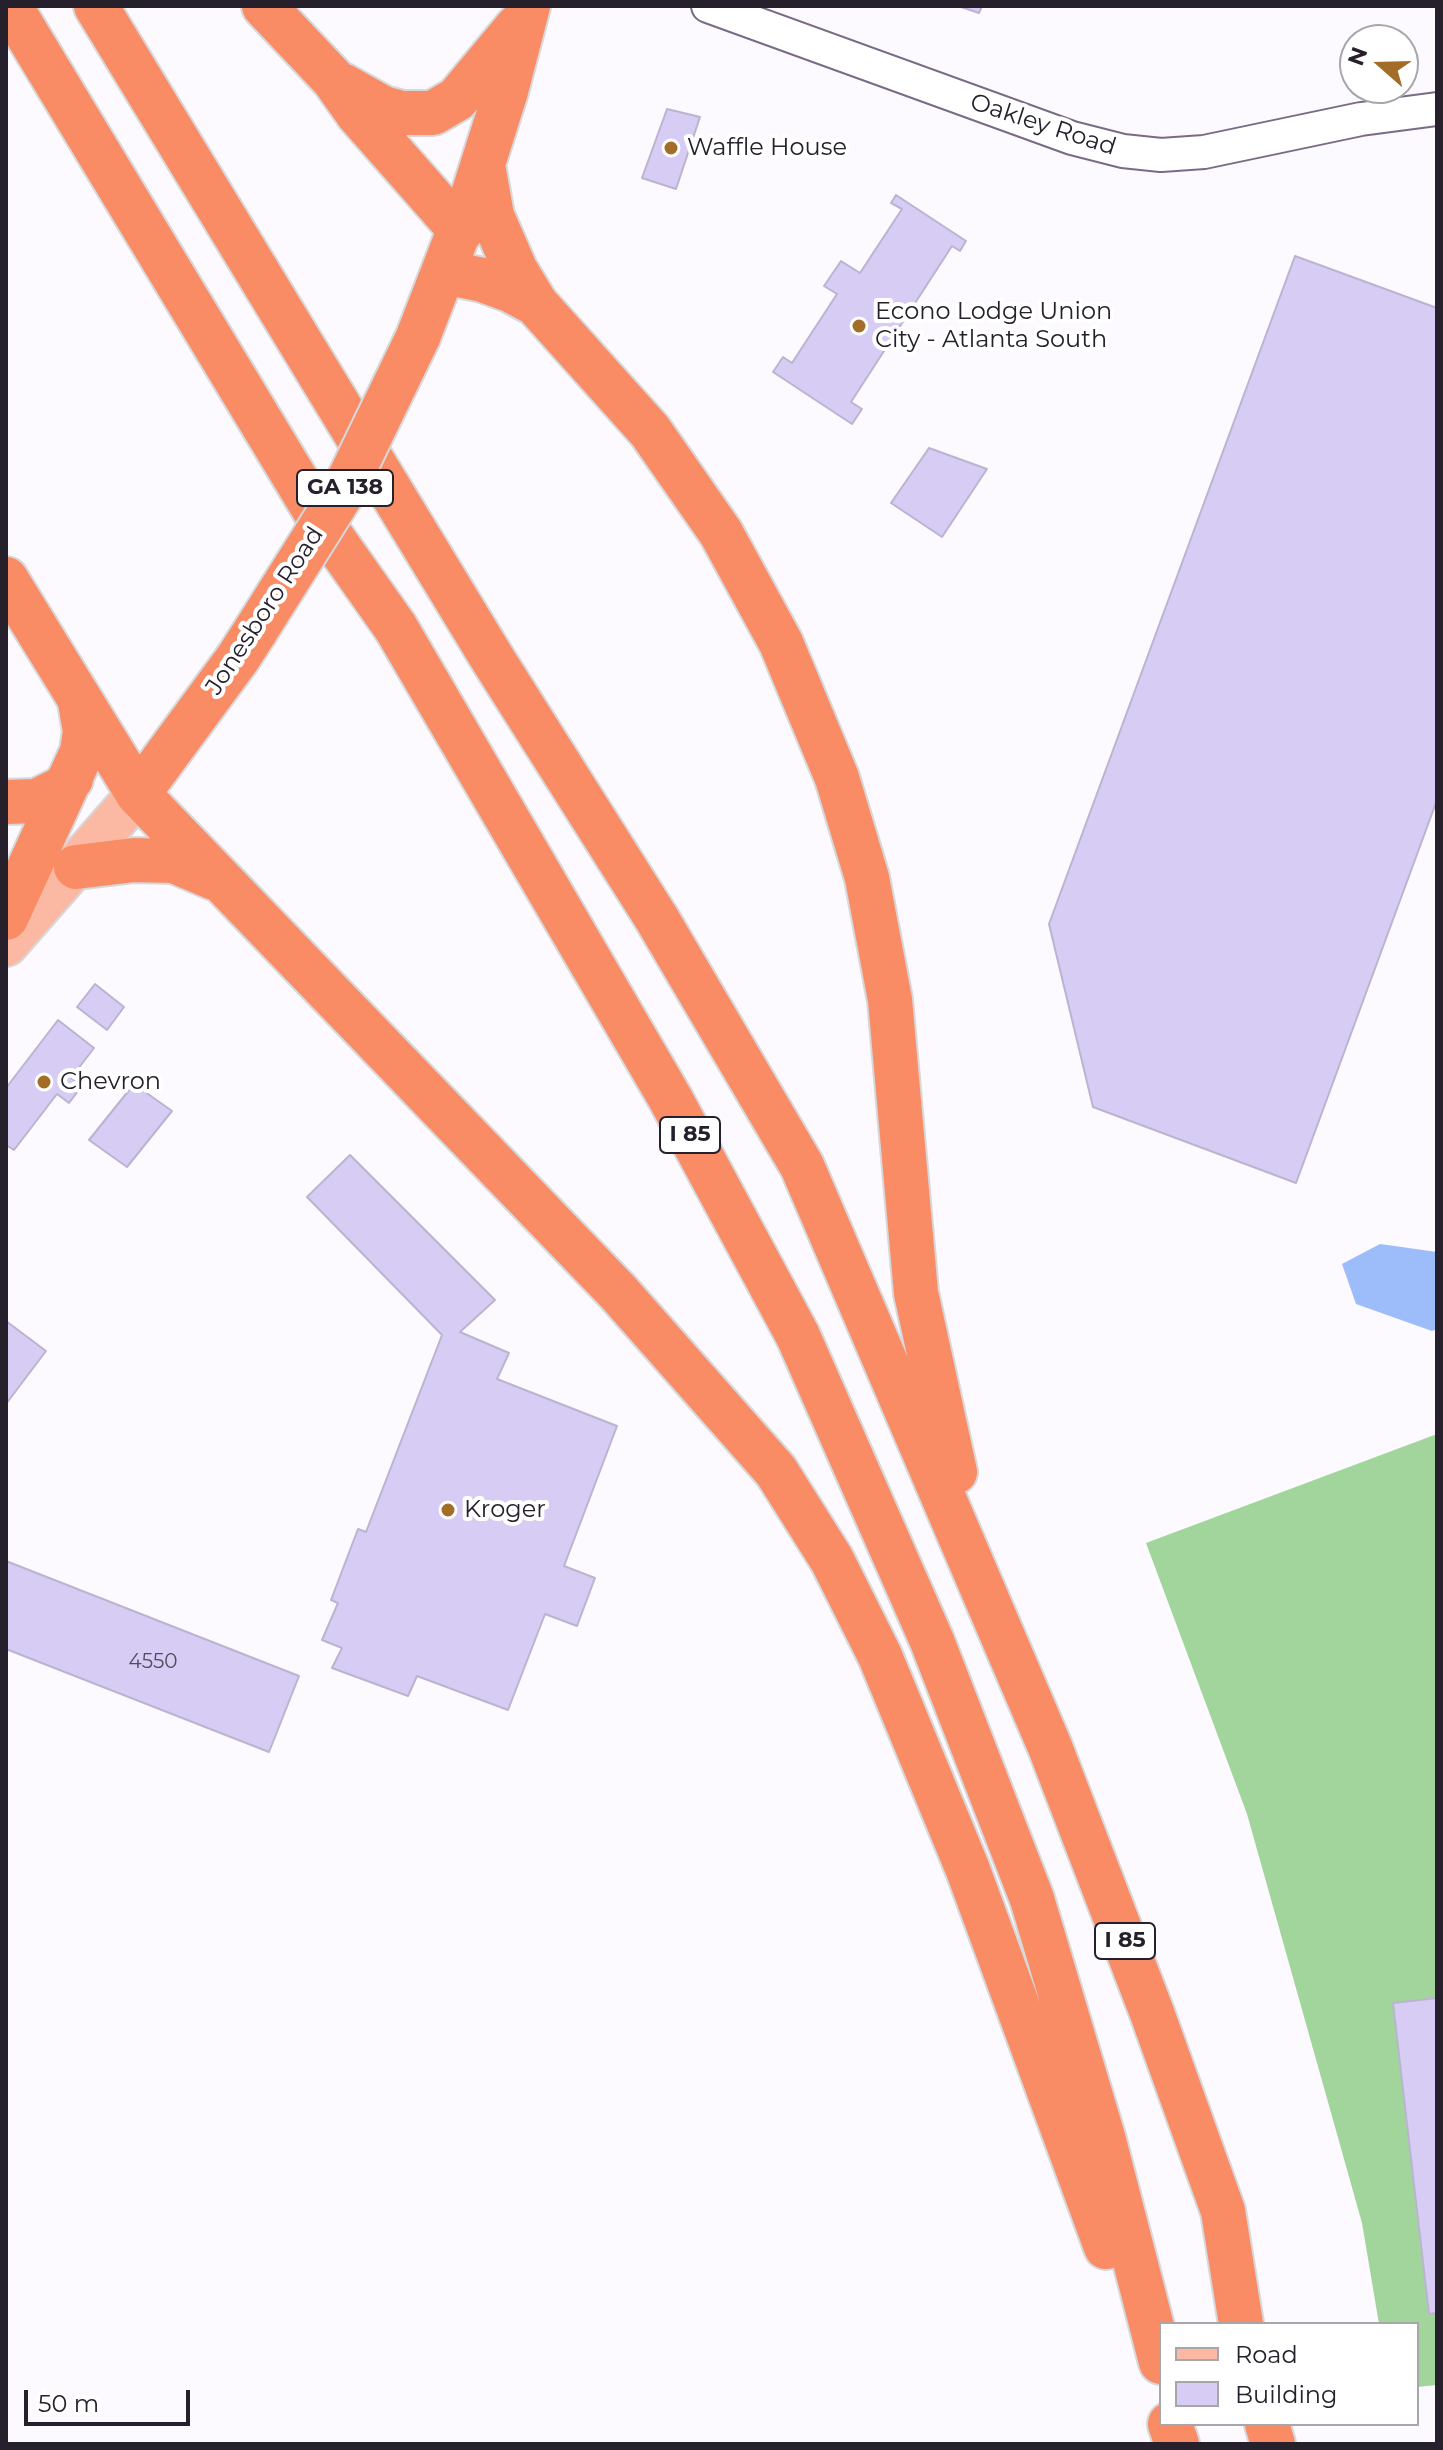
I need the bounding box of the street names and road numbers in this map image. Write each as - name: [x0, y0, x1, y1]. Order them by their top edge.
- street label: Oakley Road: [967, 88, 1119, 162]
- road number: GA 138: [297, 470, 393, 506]
- street label: Jonesboro Road: [200, 522, 330, 700]
- road number: I 85: [660, 1117, 720, 1153]
- road number: I 85: [1095, 1923, 1155, 1959]

